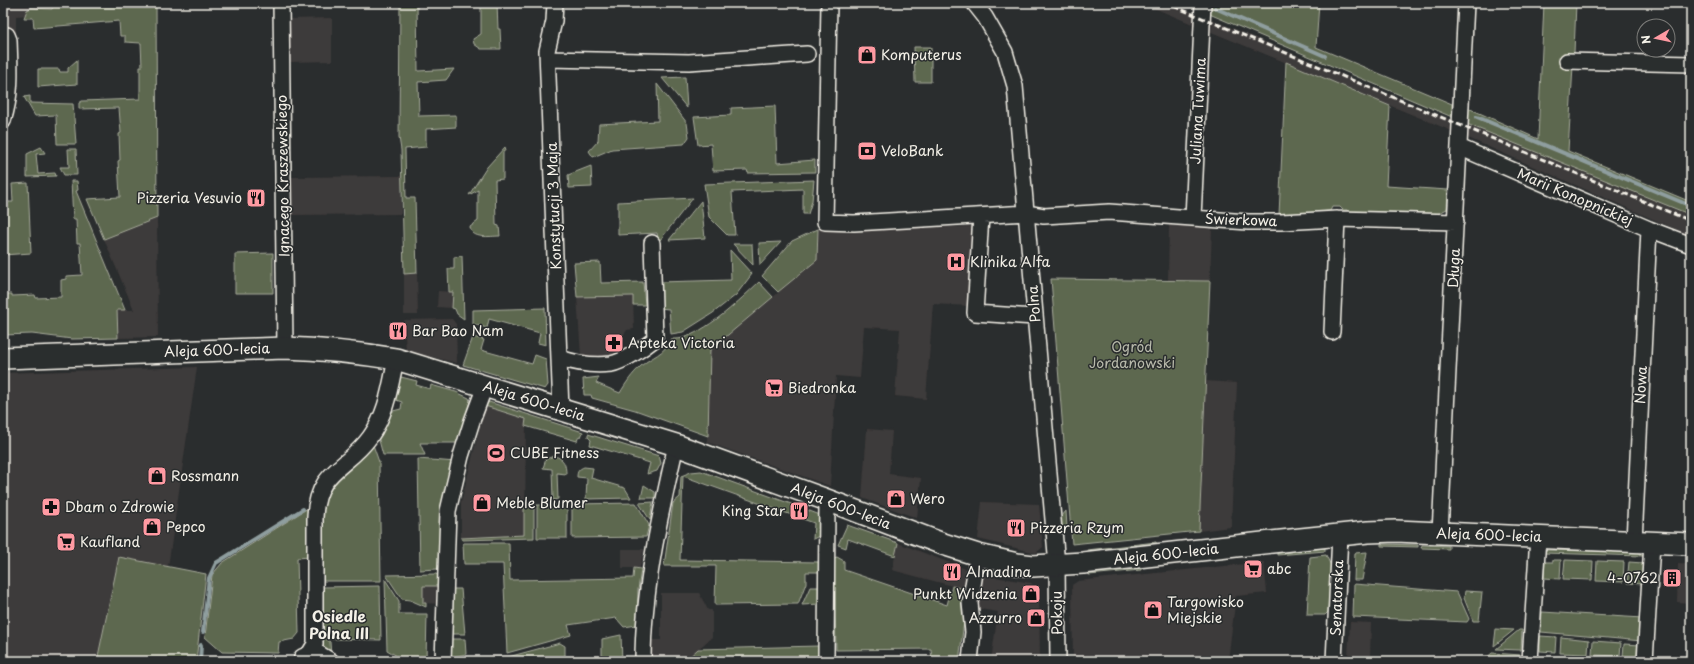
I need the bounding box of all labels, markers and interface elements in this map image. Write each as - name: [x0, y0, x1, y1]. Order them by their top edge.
- north arrow: [1636, 18, 1676, 58]
- text: N: [1637, 34, 1655, 45]
- shop icon: Komputerus: [856, 44, 878, 66]
- place label: Komputerus: [881, 44, 962, 65]
- street label: Juliana Tuwima: [1184, 57, 1211, 165]
- street label: Ignacego Kraszewskiego: [271, 95, 294, 257]
- bank icon: VeloBank: [856, 140, 878, 162]
- place label: VeloBank: [881, 140, 944, 161]
- street label: Konstytucji 3 Maja: [541, 142, 566, 270]
- street label: Marii Konopnickiej: [1514, 163, 1636, 230]
- place label: Pizzeria Vesuvio: [137, 187, 242, 208]
- restaurant icon: Pizzeria Vesuvio: [245, 187, 267, 209]
- street label: Świerkowa: [1204, 208, 1278, 231]
- street label: Długa: [1442, 247, 1465, 288]
- hospital icon: Klinika Alfa: [945, 251, 967, 273]
- place label: Klinika Alfa: [970, 251, 1050, 272]
- street label: Polna: [1021, 284, 1046, 323]
- restaurant icon: Bar Bao Nam: [387, 320, 409, 342]
- place label: Bar Bao Nam: [412, 320, 504, 341]
- pharmacy icon: Apteka Victoria: [603, 332, 625, 354]
- place label: Apteka Victoria: [628, 332, 735, 353]
- park label: Ogród Jordanowski: [1089, 336, 1175, 373]
- street label: Aleja 600-lecia: [164, 337, 271, 362]
- street label: Nowa: [1629, 365, 1652, 405]
- street label: Aleja 600-lecia: [480, 375, 588, 426]
- supermarket icon: Biedronka: [763, 377, 785, 399]
- place label: Biedronka: [788, 377, 856, 398]
- sports icon: CUBE Fitness: [485, 442, 507, 464]
- place label: CUBE Fitness: [510, 442, 600, 463]
- shop icon: Rossmann: [146, 465, 168, 487]
- place label: Rossmann: [171, 465, 239, 486]
- street label: Aleja 600-lecia: [788, 477, 895, 534]
- shop icon: Wero: [885, 488, 907, 510]
- place label: Wero: [910, 488, 945, 509]
- shop icon: Meble Blumer: [471, 492, 493, 514]
- place label: Meble Blumer: [496, 492, 588, 513]
- pharmacy icon: Dbam o Zdrowie: [40, 496, 62, 518]
- place label: Dbam o Zdrowie: [65, 496, 175, 517]
- place label: King Star: [722, 500, 786, 521]
- restaurant icon: King Star: [788, 500, 810, 522]
- shop icon: Pepco: [141, 516, 163, 538]
- place label: Pepco: [166, 516, 206, 537]
- restaurant icon: Pizzeria Rzym: [1005, 517, 1027, 539]
- place label: Pizzeria Rzym: [1030, 517, 1124, 538]
- street label: Aleja 600-lecia: [1436, 522, 1543, 547]
- supermarket icon: Kaufland: [55, 531, 77, 553]
- place label: Kaufland: [80, 531, 141, 552]
- street label: Aleja 600-lecia: [1112, 537, 1220, 569]
- supermarket icon: abc: [1242, 558, 1264, 580]
- place label: abc: [1267, 558, 1291, 579]
- street label: Senatorska: [1325, 559, 1348, 636]
- restaurant icon: Almadina: [941, 561, 963, 583]
- place label: Almadina: [966, 561, 1032, 582]
- place label: 4-0762: [1607, 567, 1658, 588]
- building icon: 4-0762: [1661, 567, 1683, 589]
- place label: Punkt Widzenia: [913, 583, 1017, 604]
- shop icon: Punkt Widzenia: [1020, 583, 1042, 605]
- street label: Pokoju: [1046, 591, 1067, 635]
- place label: Targowisko Miejskie: [1167, 591, 1244, 628]
- shop icon: Targowisko Miejskie: [1142, 599, 1164, 621]
- district label: Osiedle Polna III: [309, 604, 369, 644]
- place label: Azzurro: [969, 607, 1022, 628]
- shop icon: Azzurro: [1025, 607, 1047, 629]

